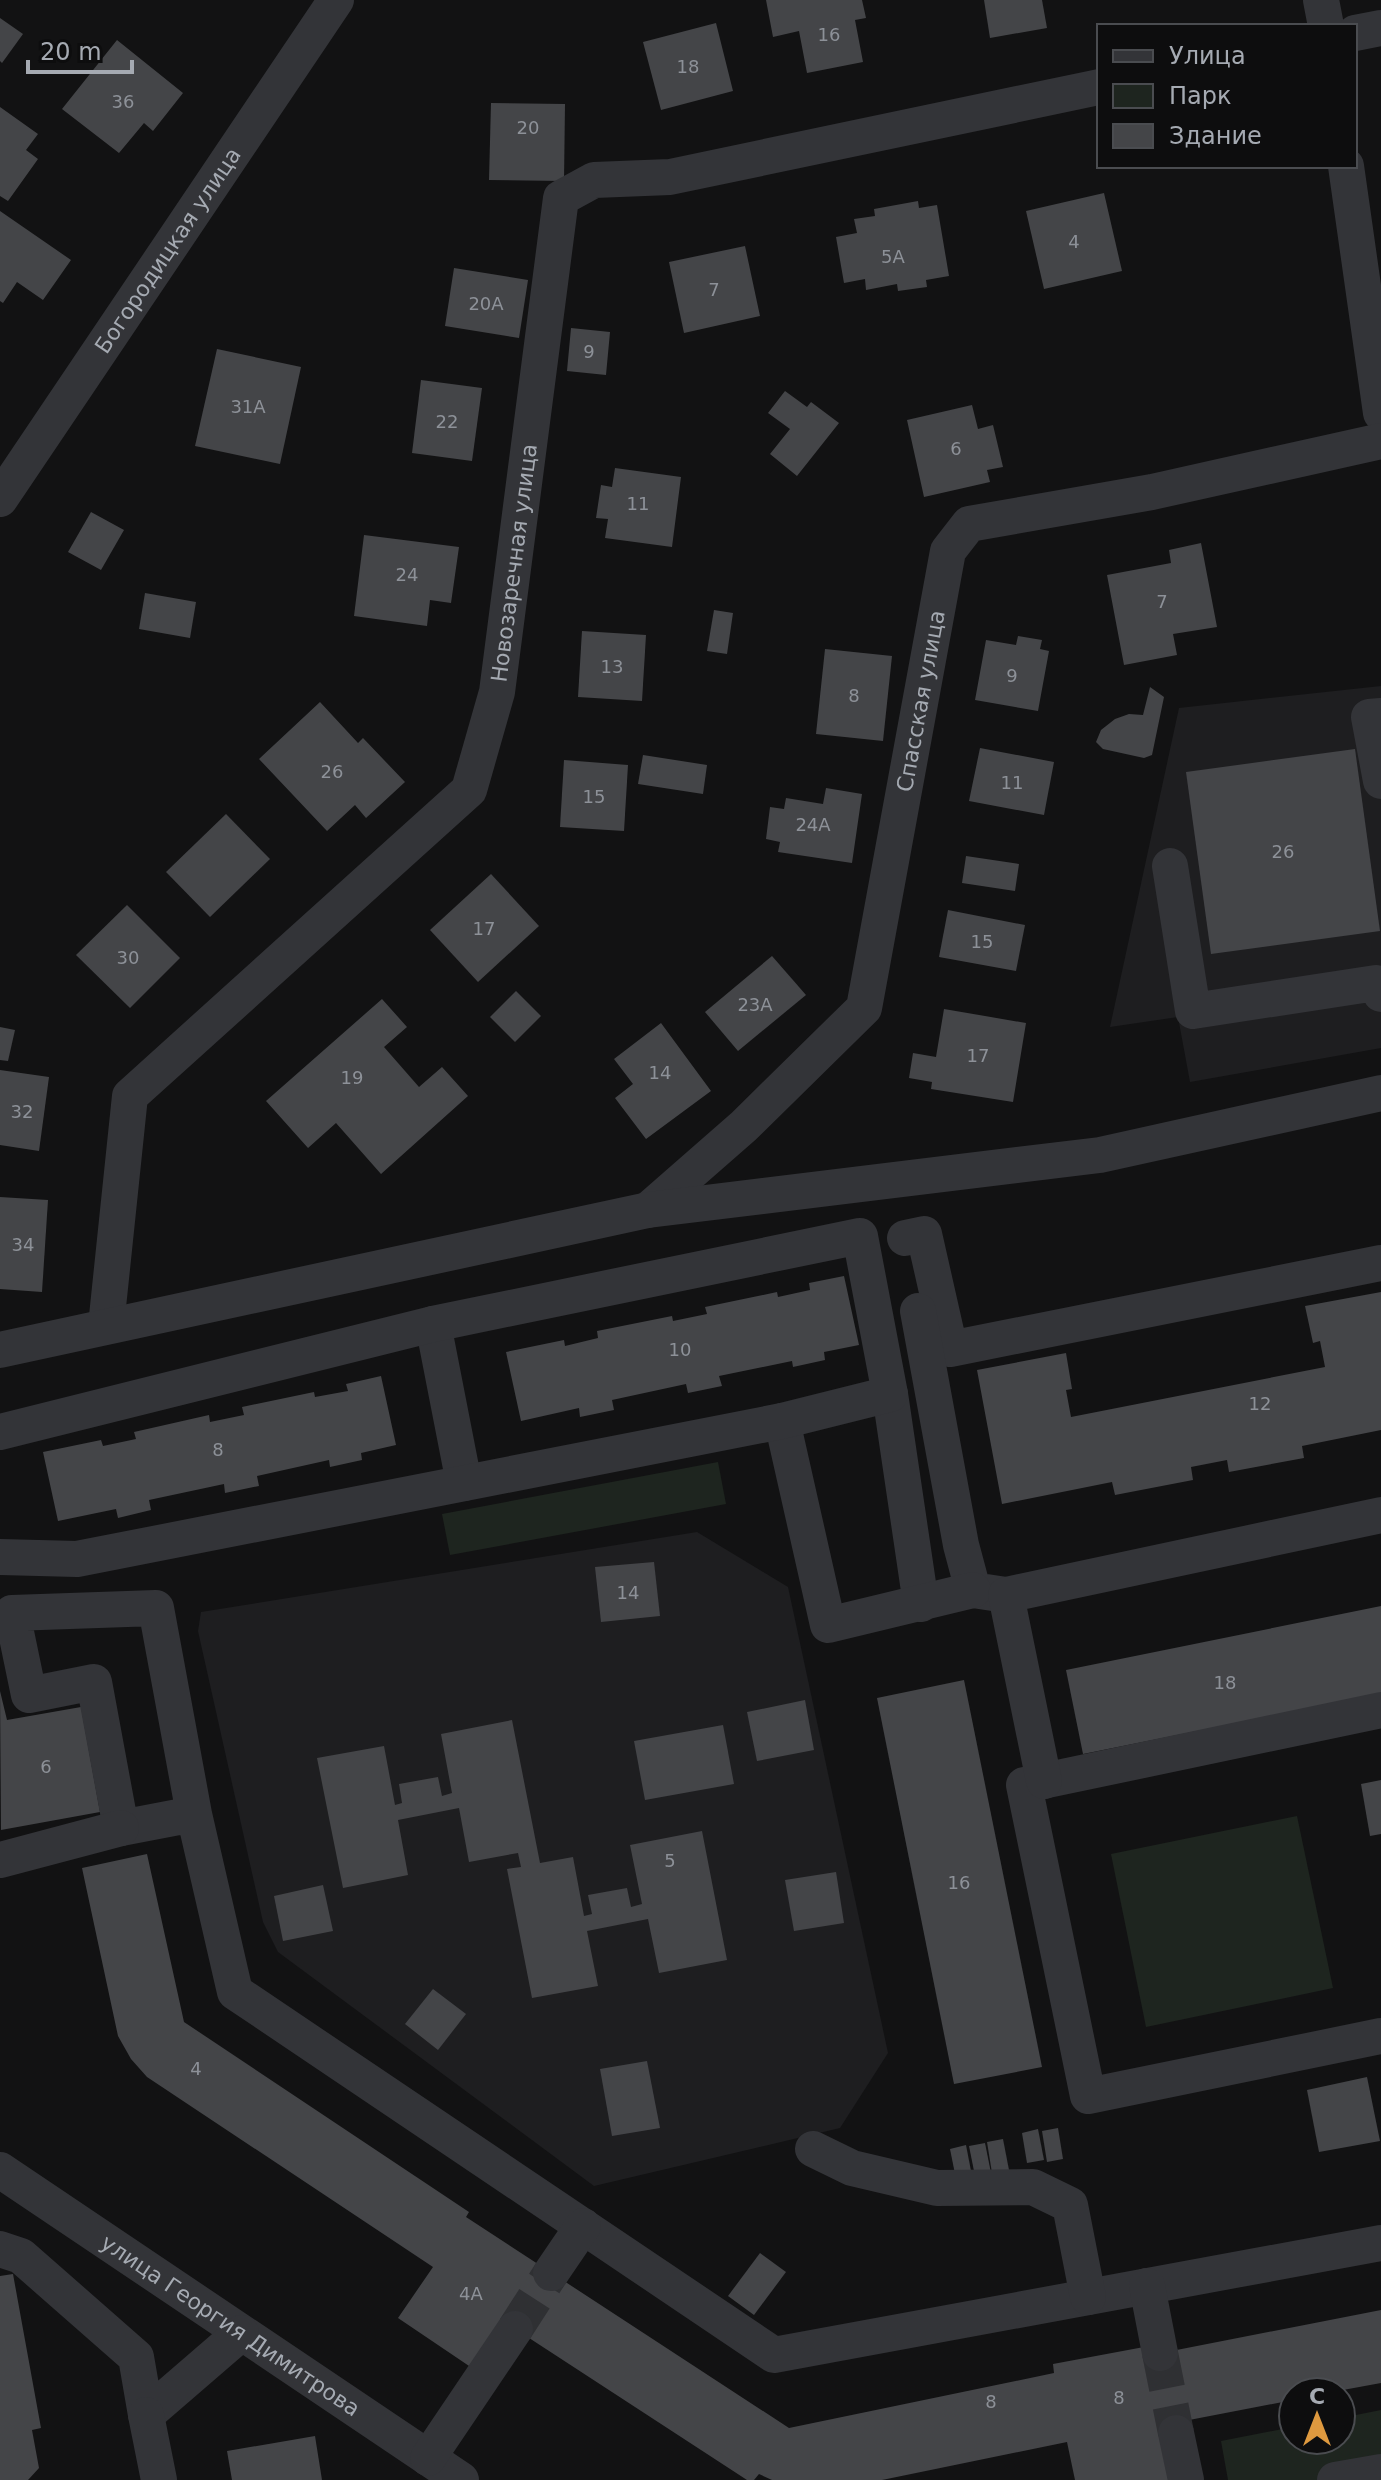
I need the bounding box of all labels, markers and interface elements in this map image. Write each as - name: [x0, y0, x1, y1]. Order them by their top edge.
- scale bar: [28, 24, 132, 74]
- house number: 16: [818, 24, 840, 45]
- legend: [1097, 24, 1357, 168]
- text: 20 m: [40, 38, 102, 66]
- text: Улица: [1169, 42, 1246, 70]
- house number: 18: [677, 56, 699, 77]
- text: Парк: [1169, 82, 1231, 110]
- house number: 36: [112, 91, 134, 112]
- house number: 20: [517, 117, 539, 138]
- text: Здание: [1169, 122, 1262, 150]
- street label: Богородицкая улица: [89, 143, 246, 358]
- house number: 4: [1068, 231, 1080, 252]
- house number: 5А: [881, 246, 906, 267]
- house number: 7: [708, 279, 720, 300]
- house number: 20А: [468, 293, 504, 314]
- house number: 9: [583, 341, 595, 362]
- house number: 31А: [230, 396, 266, 417]
- house number: 22: [436, 411, 458, 432]
- house number: 6: [950, 438, 962, 459]
- street label: Новозаречная улица: [486, 442, 542, 684]
- house number: 11: [627, 493, 649, 514]
- house number: 24: [396, 564, 418, 585]
- house number: 7: [1156, 591, 1168, 612]
- street label: Спасская улица: [891, 608, 949, 794]
- house number: 13: [601, 656, 623, 677]
- house number: 9: [1006, 665, 1018, 686]
- house number: 8: [848, 685, 860, 706]
- house number: 26: [321, 761, 343, 782]
- house number: 11: [1001, 772, 1023, 793]
- house number: 15: [583, 786, 605, 807]
- house number: 24А: [795, 814, 831, 835]
- house number: 26: [1272, 841, 1294, 862]
- house number: 17: [473, 918, 495, 939]
- house number: 15: [971, 931, 993, 952]
- house number: 30: [117, 947, 139, 968]
- house number: 23А: [737, 994, 773, 1015]
- house number: 17: [967, 1045, 989, 1066]
- house number: 14: [649, 1062, 671, 1083]
- house number: 19: [341, 1067, 363, 1088]
- house number: 32: [11, 1101, 33, 1122]
- house number: 34: [12, 1234, 34, 1255]
- house number: 10: [669, 1339, 691, 1360]
- house number: 12: [1249, 1393, 1271, 1414]
- house number: 8: [212, 1439, 224, 1460]
- house number: 14: [617, 1582, 639, 1603]
- house number: 18: [1214, 1672, 1236, 1693]
- house number: 6: [40, 1756, 52, 1777]
- house number: 5: [664, 1850, 676, 1871]
- house number: 16: [948, 1872, 970, 1893]
- house number: 4: [190, 2058, 202, 2079]
- street label: улица Георгия Димитрова: [97, 2229, 365, 2421]
- house number: 4А: [459, 2283, 484, 2304]
- north arrow: [1277, 2376, 1357, 2456]
- text: С: [1309, 2384, 1325, 2409]
- house number: 8: [1113, 2387, 1125, 2408]
- house number: 8: [985, 2391, 997, 2412]

